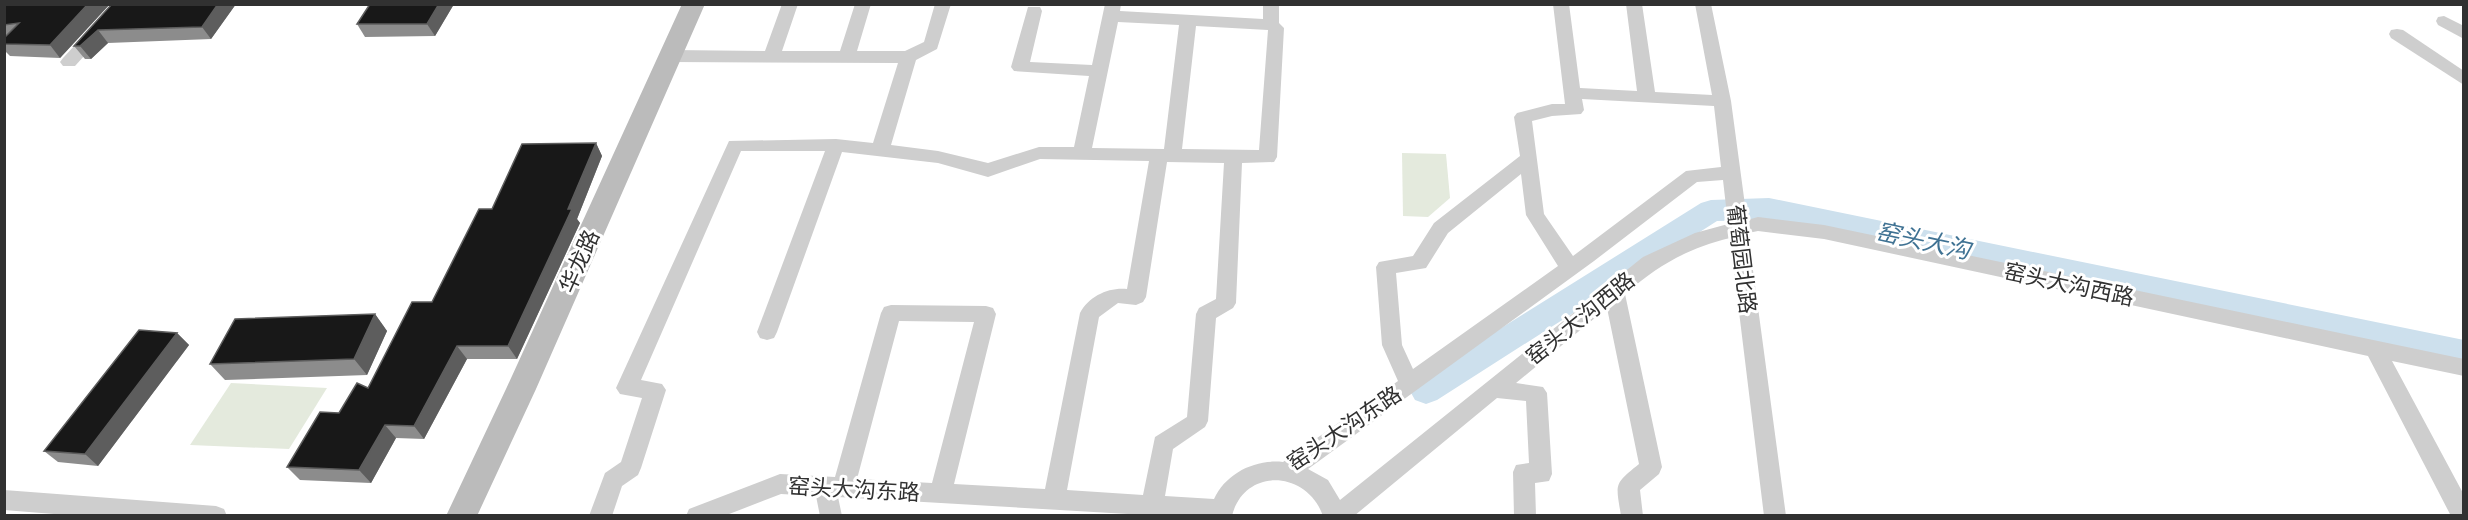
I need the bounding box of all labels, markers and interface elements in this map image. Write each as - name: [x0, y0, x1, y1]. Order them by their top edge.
- street label: 葡萄园北路: [1719, 202, 1765, 316]
- water label: 窑头大沟: [1873, 213, 1977, 268]
- street label: 华龙路: [551, 224, 607, 298]
- street label: 窑头大沟西路: [2001, 255, 2137, 313]
- street label: 窑头大沟西路: [1519, 264, 1641, 372]
- street label: 窑头大沟东路: [1280, 378, 1408, 478]
- street label: 窑头大沟东路: [787, 470, 921, 508]

